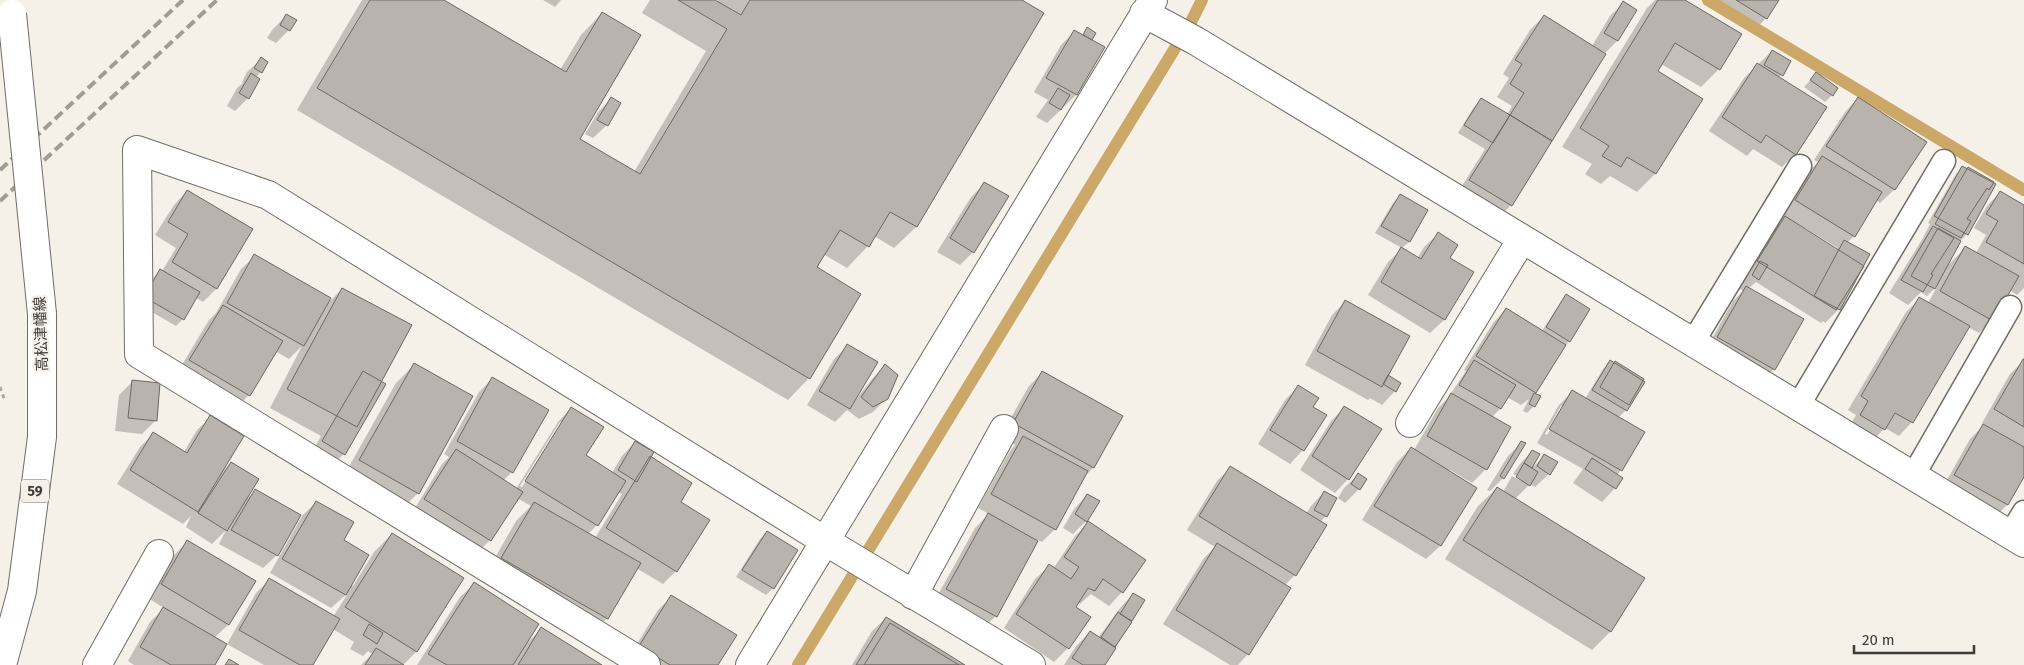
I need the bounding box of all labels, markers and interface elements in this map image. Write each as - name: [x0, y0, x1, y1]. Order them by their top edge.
- street label: 高松津幡線: [31, 296, 51, 372]
- road number: 59: [21, 480, 49, 502]
- scale bar: [1854, 622, 1974, 654]
- text: 20 m: [1862, 631, 1895, 649]

